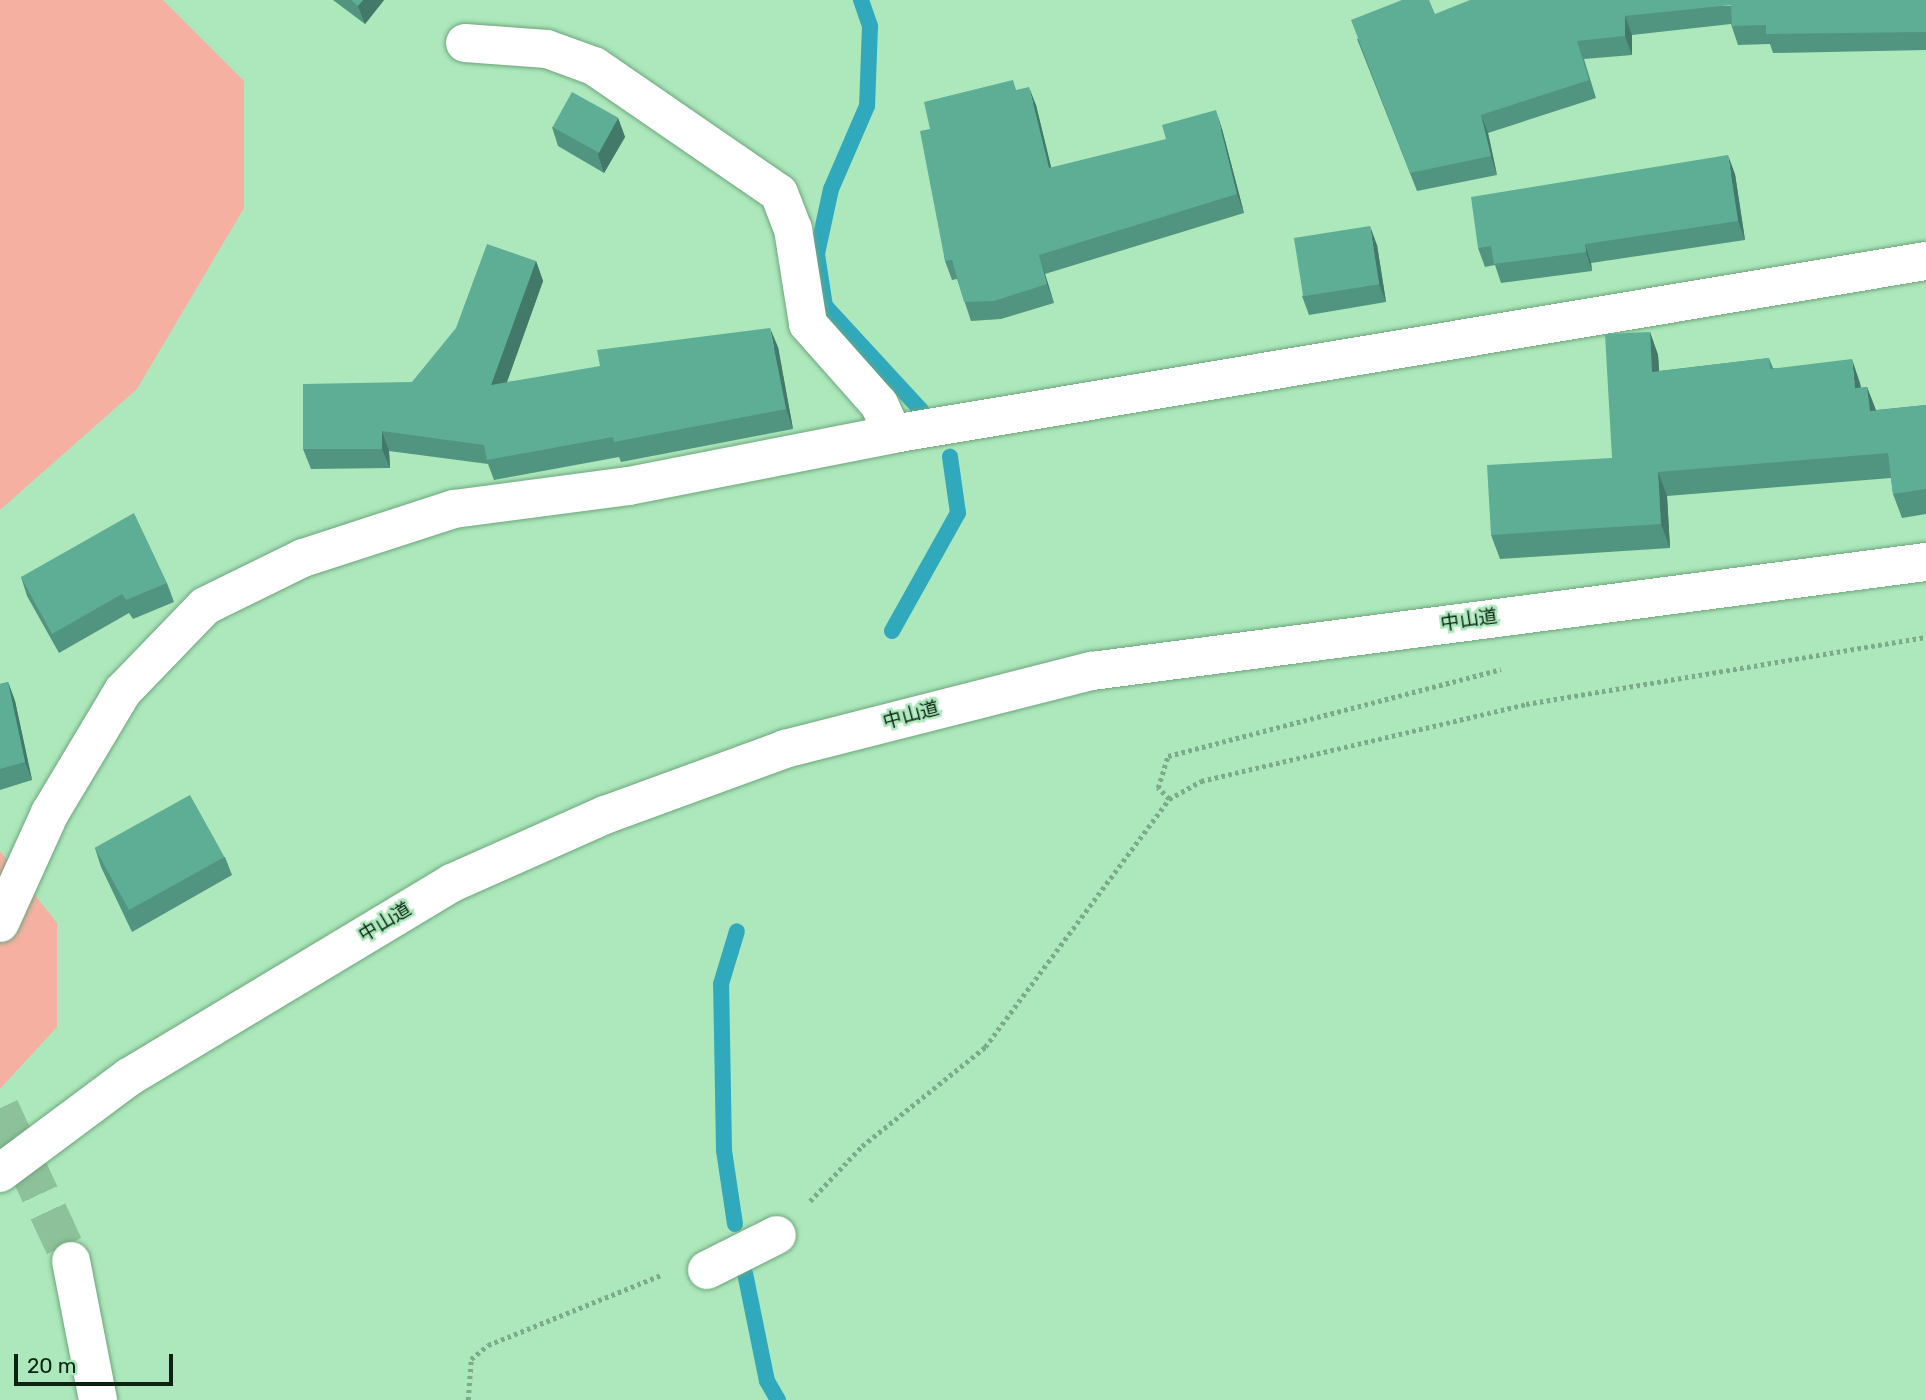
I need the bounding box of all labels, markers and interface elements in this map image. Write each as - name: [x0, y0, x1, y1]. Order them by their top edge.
- street label: 中山道: [1439, 605, 1499, 635]
- street label: 中山道: [881, 697, 941, 733]
- street label: 中山道: [355, 898, 415, 946]
- scale bar: [18, 1340, 177, 1384]
- text: 20 m: [27, 1353, 76, 1378]

